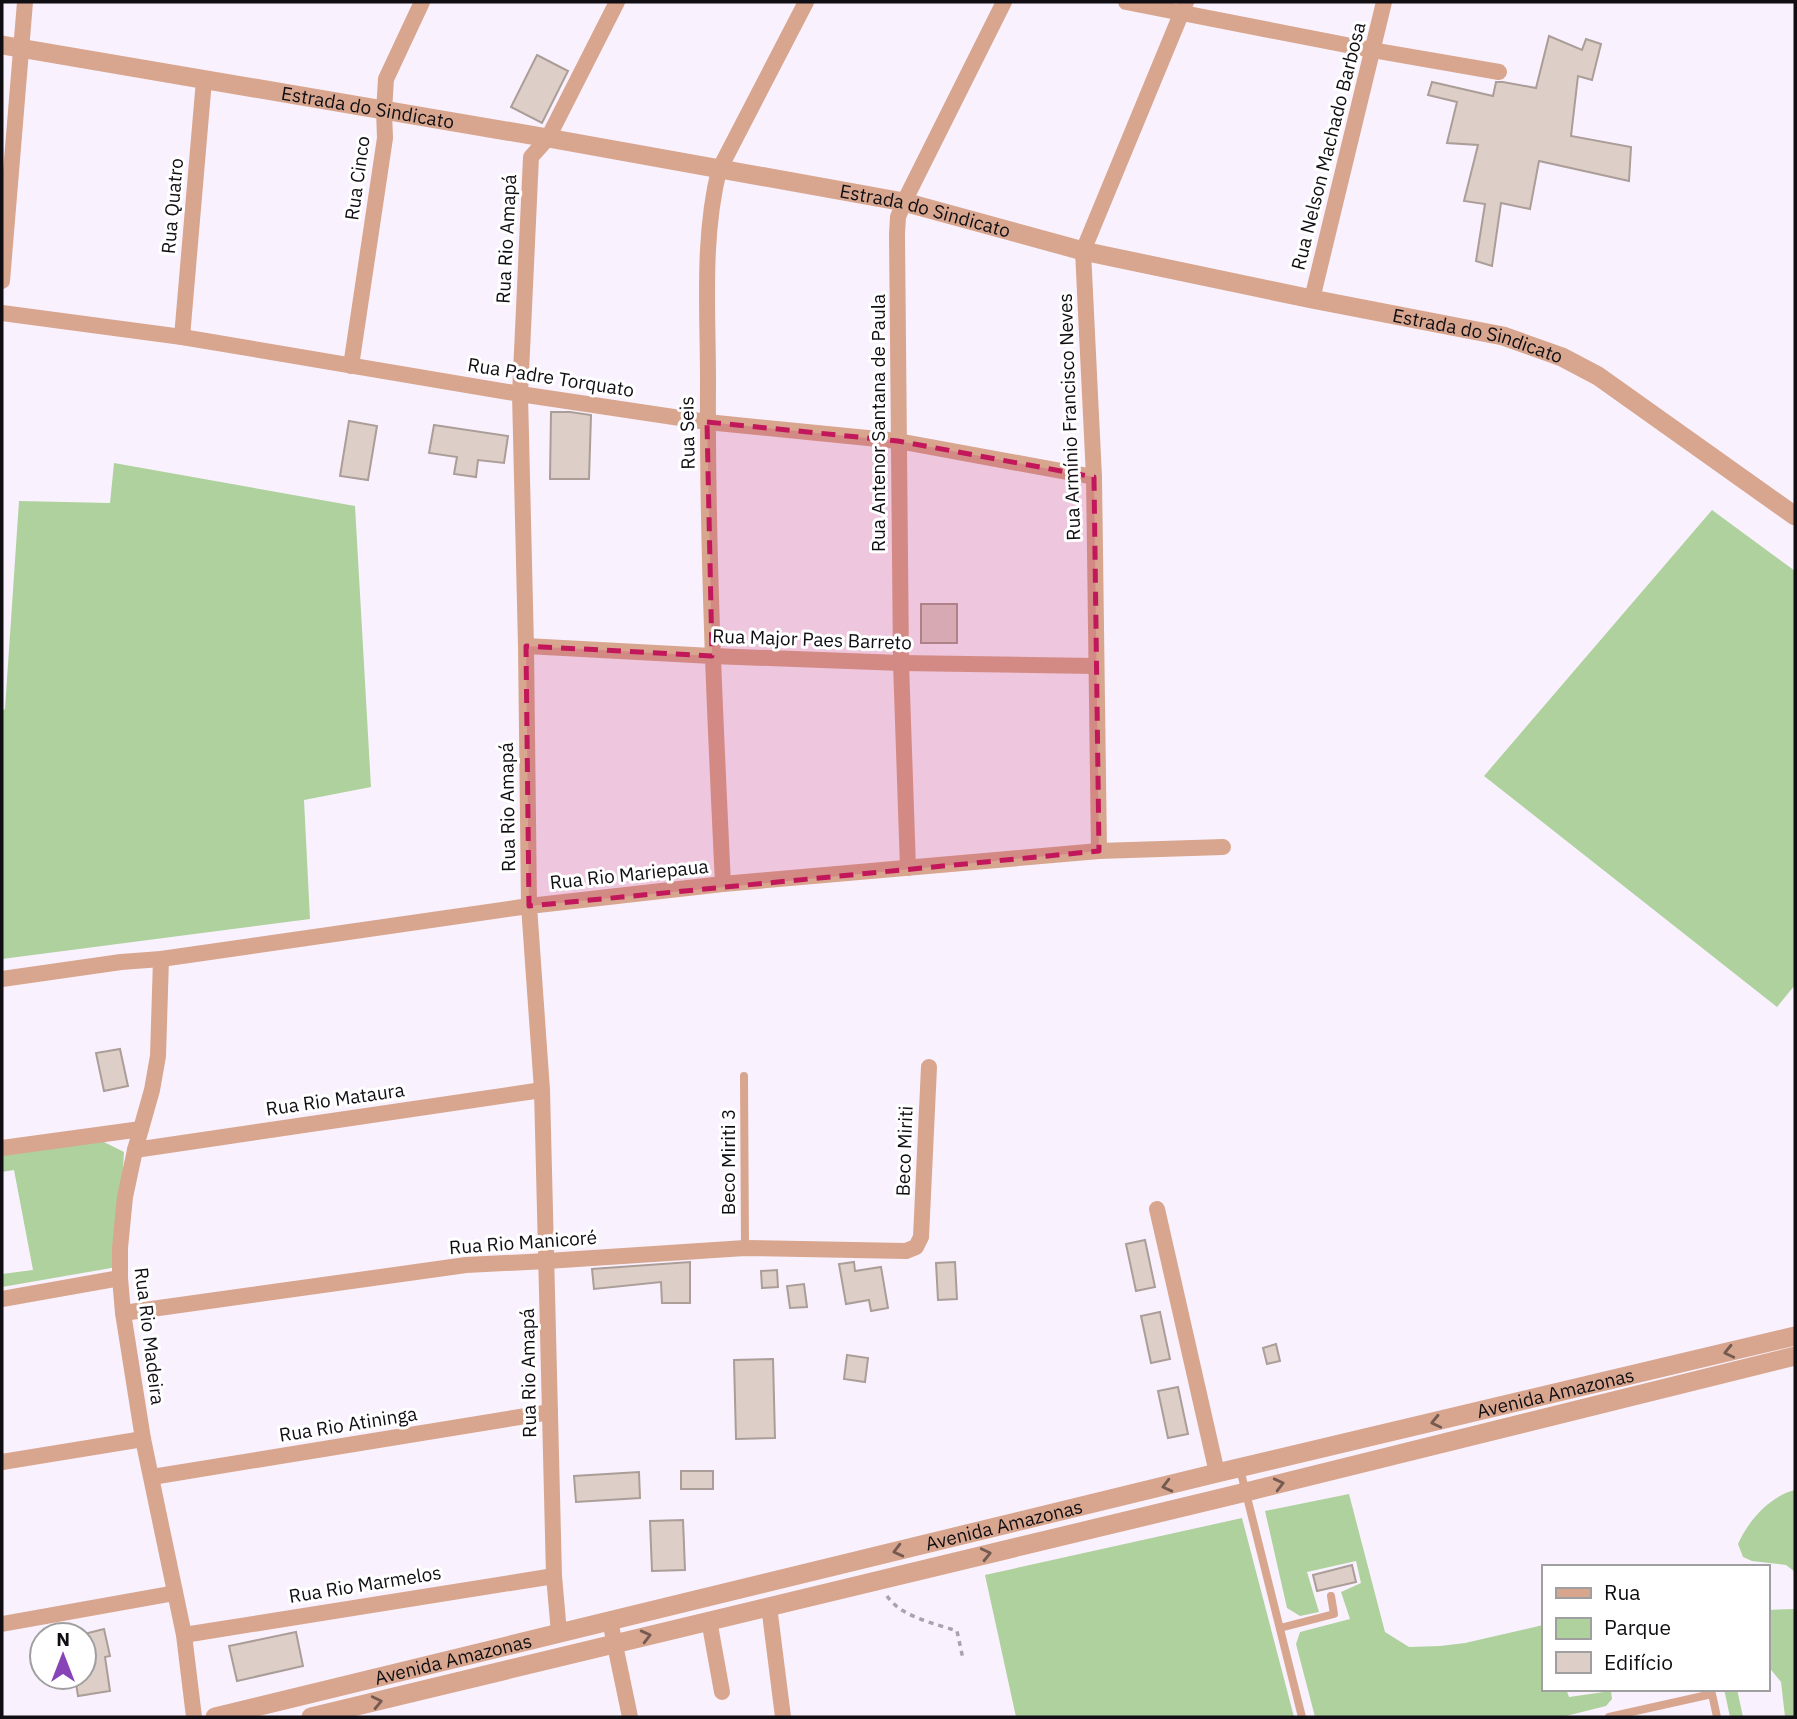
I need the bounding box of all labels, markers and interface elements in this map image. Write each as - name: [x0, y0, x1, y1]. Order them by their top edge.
- street label: Rua Nelson Machado Barbosa: [1286, 20, 1370, 272]
- street label: Estrada do Sindicato: [279, 81, 456, 134]
- street label: Rua Cinco: [339, 134, 375, 222]
- street label: Rua Quatro: [156, 157, 188, 255]
- street label: Rua Rio Amapá: [491, 174, 521, 304]
- street label: Estrada do Sindicato: [838, 179, 1013, 243]
- street label: Rua Armínio Francisco Neves: [1053, 293, 1085, 541]
- street label: Rua Antenor Santana de Paula: [866, 294, 890, 552]
- street label: Estrada do Sindicato: [1391, 303, 1566, 368]
- street label: Rua Padre Torquato: [466, 352, 636, 402]
- street label: Rua Seis: [674, 396, 700, 470]
- street label: Rua Major Paes Barreto: [712, 624, 912, 654]
- street label: Rua Rio Amapá: [494, 742, 520, 872]
- street label: Rua Rio Mariepaua: [548, 854, 710, 894]
- street label: Rua Rio Mataura: [264, 1077, 406, 1121]
- street label: Beco Miriti: [890, 1105, 918, 1197]
- street label: Beco Miriti 3: [716, 1109, 740, 1215]
- street label: Rua Rio Manicoré: [448, 1225, 598, 1259]
- street label: Rua Rio Madeira: [130, 1266, 170, 1406]
- street label: Rua Rio Amapá: [515, 1308, 541, 1438]
- one-way arrow: [1723, 1344, 1735, 1358]
- street label: Avenida Amazonas: [1474, 1363, 1637, 1423]
- street label: Rua Rio Atininga: [277, 1401, 419, 1447]
- one-way arrow: [1430, 1414, 1442, 1428]
- one-way arrow: [1161, 1477, 1173, 1492]
- one-way arrow: [1273, 1477, 1285, 1492]
- street label: Avenida Amazonas: [923, 1494, 1085, 1556]
- one-way arrow: [893, 1543, 905, 1557]
- one-way arrow: [980, 1547, 992, 1562]
- street label: Rua Rio Marmelos: [287, 1560, 443, 1608]
- legend: [1542, 1565, 1769, 1691]
- text: Rua: [1604, 1578, 1641, 1606]
- text: Parque: [1604, 1613, 1671, 1641]
- north arrow: [28, 1621, 98, 1691]
- text: N: [56, 1627, 70, 1651]
- street label: Avenida Amazonas: [372, 1628, 534, 1690]
- one-way arrow: [640, 1630, 652, 1644]
- text: Edifício: [1604, 1648, 1673, 1676]
- one-way arrow: [371, 1695, 383, 1710]

